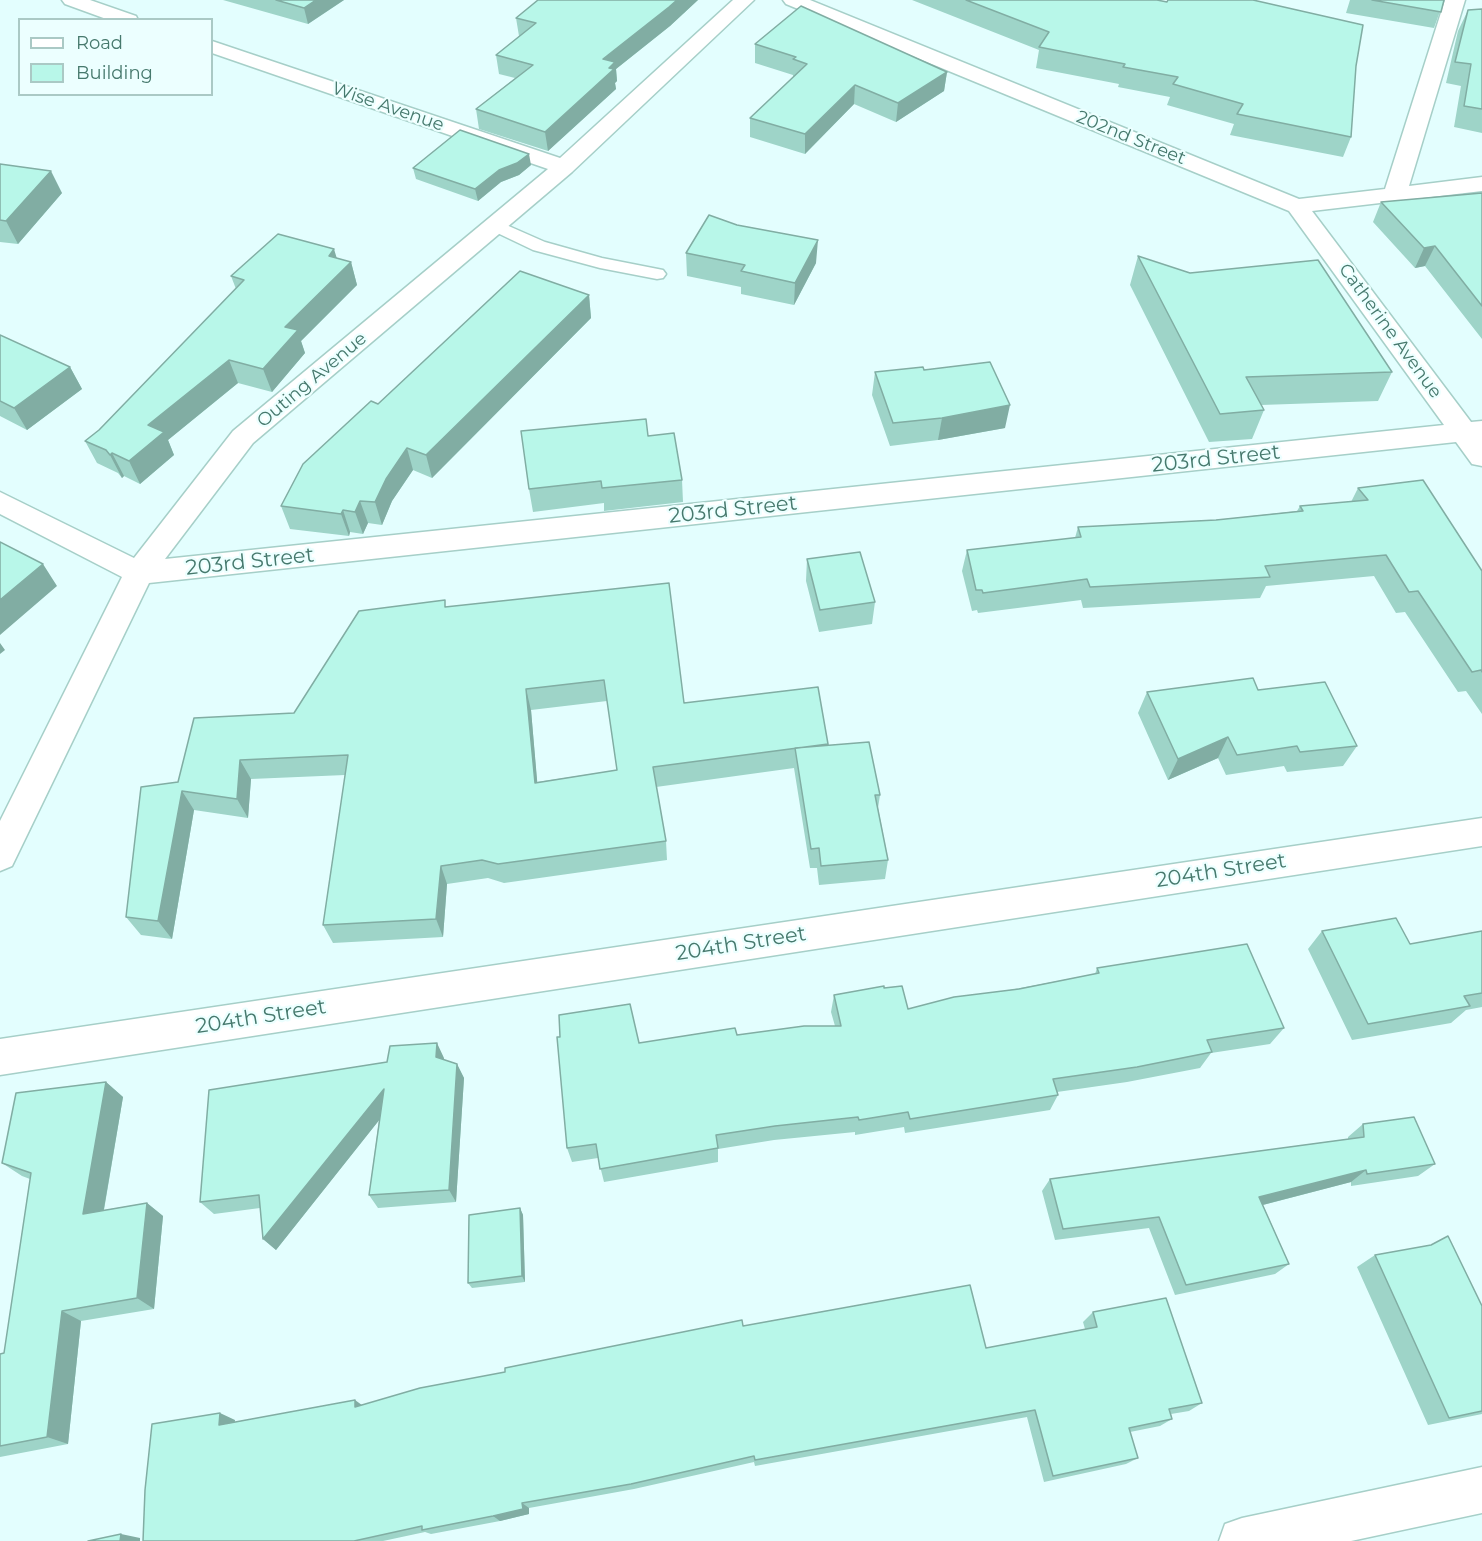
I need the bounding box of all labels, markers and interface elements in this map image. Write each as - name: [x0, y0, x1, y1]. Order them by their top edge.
- legend: [18, 18, 213, 96]
- text: Road: [76, 32, 123, 54]
- text: Building: [76, 62, 153, 84]
- street label: Wise Avenue: [329, 78, 447, 136]
- street label: 202nd Street: [1073, 106, 1189, 170]
- street label: Catherine Avenue: [1334, 259, 1446, 403]
- street label: Outing Avenue: [253, 328, 371, 432]
- street label: 203rd Street: [1151, 440, 1281, 478]
- street label: 203rd Street: [668, 491, 798, 529]
- street label: 203rd Street: [185, 543, 315, 581]
- street label: 204th Street: [1154, 848, 1288, 894]
- street label: 204th Street: [674, 921, 808, 967]
- street label: 204th Street: [194, 994, 328, 1040]

